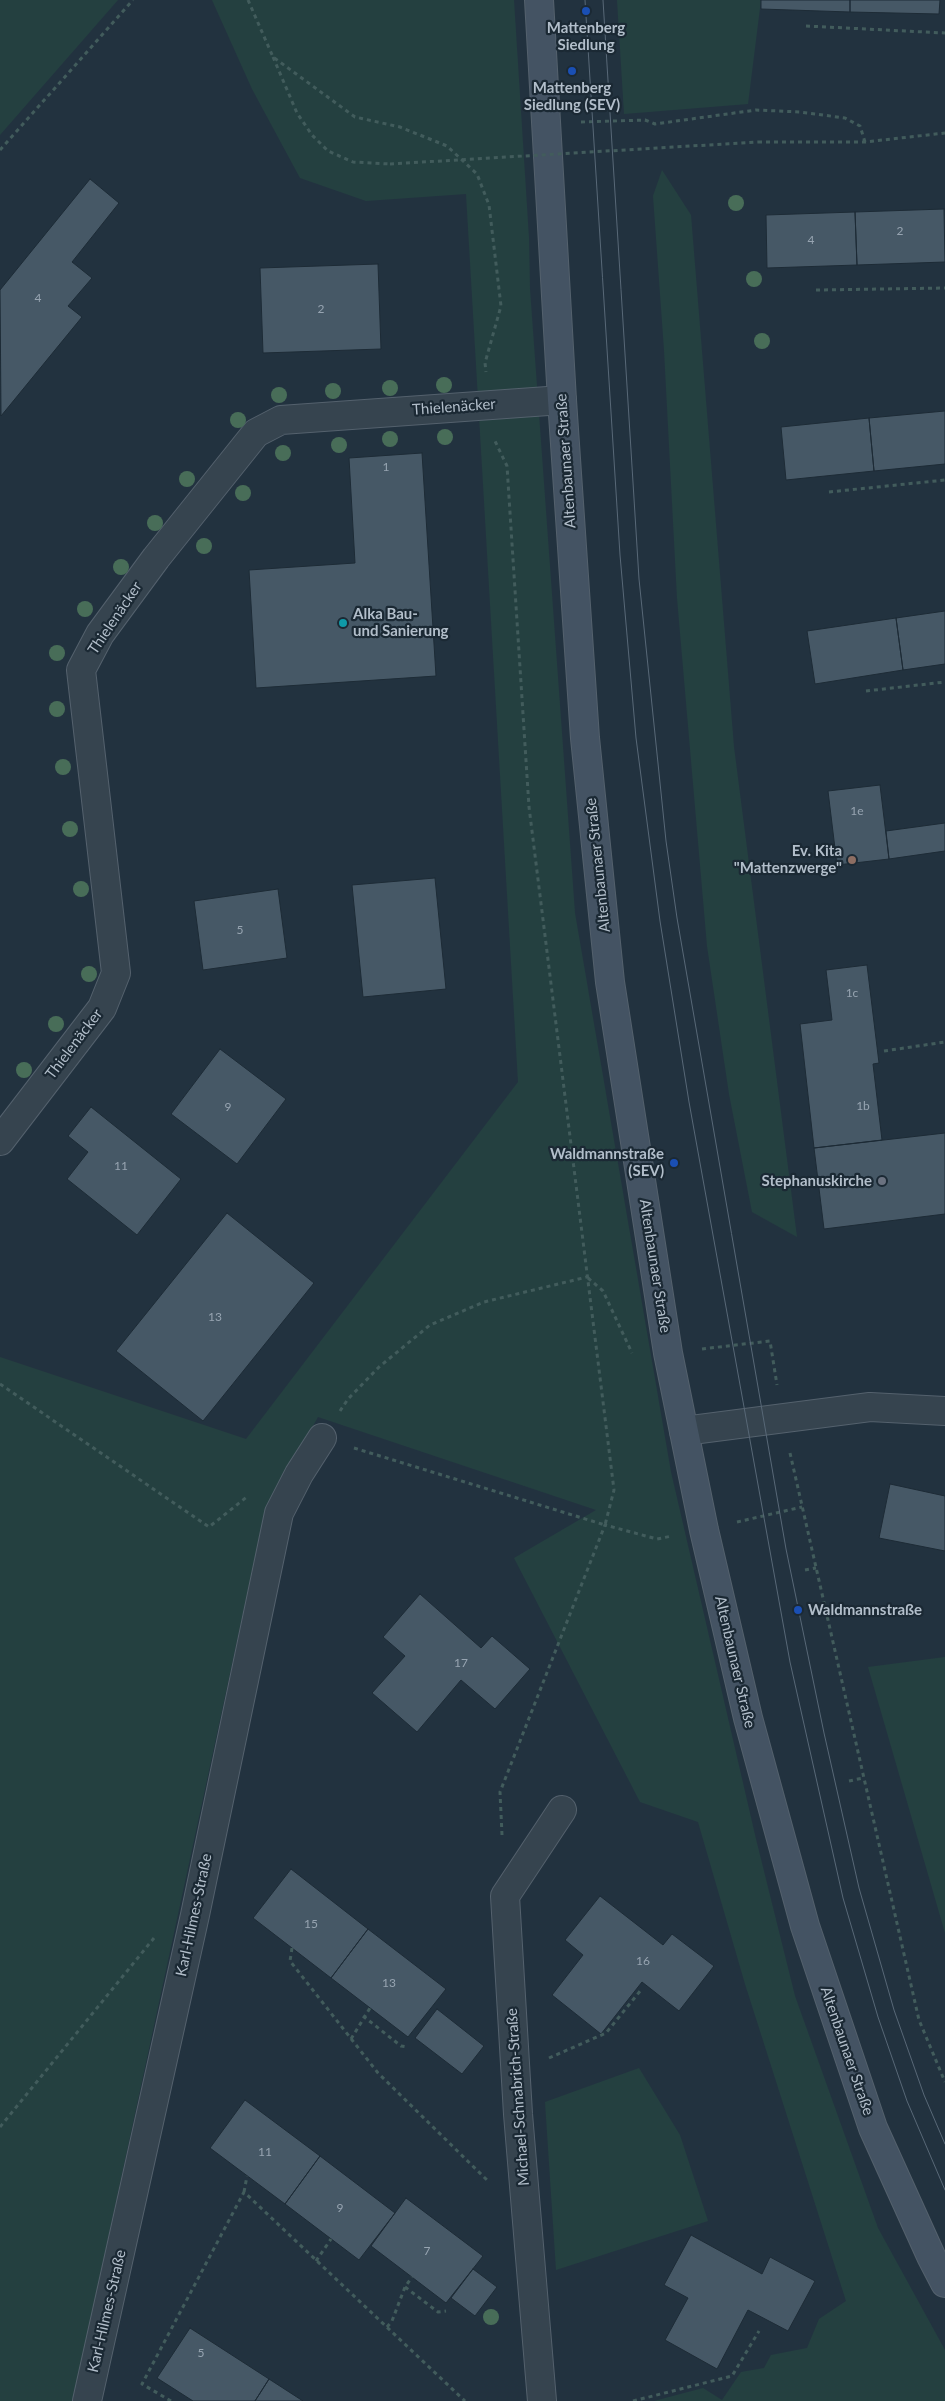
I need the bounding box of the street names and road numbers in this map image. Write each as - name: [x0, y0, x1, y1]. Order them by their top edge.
- street label: Altenbaunaer Straße: [552, 393, 580, 529]
- street label: Thielenäcker: [412, 395, 496, 419]
- street label: Thielenäcker: [84, 578, 146, 658]
- street label: Altenbaunaer Straße: [582, 797, 614, 933]
- street label: Thielenäcker: [42, 1005, 106, 1083]
- street label: Altenbaunaer Straße: [636, 1198, 674, 1334]
- street label: Altenbaunaer Straße: [711, 1594, 759, 1730]
- street label: Karl-Hilmes-Straße: [172, 1852, 216, 1978]
- street label: Altenbaunaer Straße: [816, 1984, 878, 2118]
- street label: Michael-Schnabrich-Straße: [503, 2008, 533, 2186]
- street label: Karl-Hilmes-Straße: [84, 2248, 130, 2374]

